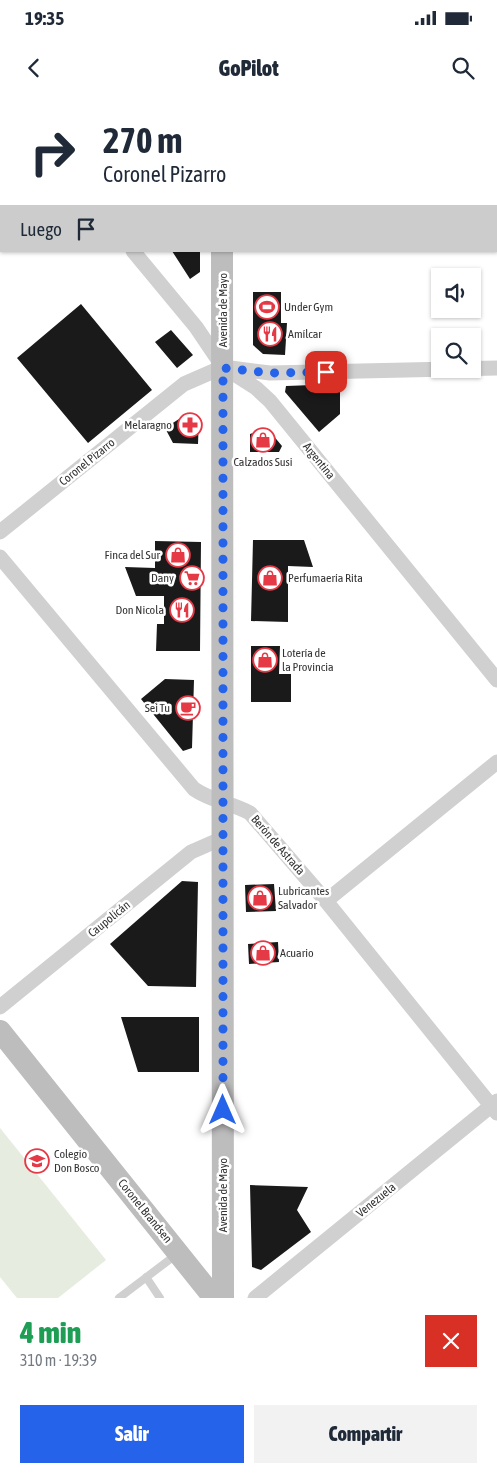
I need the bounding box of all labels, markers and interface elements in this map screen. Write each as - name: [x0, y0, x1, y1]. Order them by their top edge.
- text: 19:35: [25, 7, 64, 29]
- icon: back: [20, 54, 48, 82]
- icon: search: [449, 54, 477, 82]
- text: GoPilot: [218, 55, 279, 81]
- icon: right: [20, 120, 85, 185]
- text: 270 m: [103, 120, 182, 160]
- text: Coronel Pizarro: [103, 161, 226, 187]
- icon: arrive: [72, 215, 100, 243]
- text: Luego: [20, 218, 62, 240]
- map controls: [431, 268, 481, 378]
- button: sound: [431, 268, 481, 318]
- street label: Avenida de Mayo: [216, 272, 230, 347]
- sports icon: Under Gym: [254, 294, 280, 320]
- place label: Under Gym: [284, 300, 333, 314]
- restaurant icon: Amílcar: [257, 321, 283, 347]
- place label: Amílcar: [288, 327, 322, 341]
- button: search: [431, 328, 481, 378]
- pin: [305, 351, 347, 393]
- icon: arrive: [312, 358, 340, 386]
- pharmacy icon: Melaragno: [177, 412, 203, 438]
- place label: Melaragno: [124, 418, 172, 432]
- shop icon: Calzados Susi: [250, 427, 276, 453]
- street label: Coronel Pizarro: [56, 435, 118, 489]
- street label: Argentina: [300, 440, 338, 482]
- place label: Calzados Susi: [233, 455, 293, 469]
- shop icon: Finca del Sur: [165, 542, 191, 568]
- place label: Finca del Sur: [105, 548, 160, 562]
- supermarket icon: Dany: [179, 565, 205, 591]
- shop icon: Perfumaería Rita: [257, 565, 283, 591]
- place label: Dany: [151, 571, 174, 585]
- place label: Perfumaería Rita: [288, 571, 363, 585]
- restaurant icon: Don Nicola: [169, 597, 195, 623]
- place label: Don Nicola: [115, 603, 164, 617]
- place label: Lotería de la Provincia: [282, 646, 334, 674]
- shop icon: Lotería de la Provincia: [252, 647, 278, 673]
- cafe icon: Sei Tu: [175, 695, 201, 721]
- place label: Sei Tu: [145, 701, 170, 715]
- street label: Berón de Astrada: [248, 812, 308, 878]
- place label: Lubricantes Salvador: [278, 884, 329, 912]
- shop icon: Lubricantes Salvador: [247, 885, 273, 911]
- street label: Caupolicán: [85, 898, 133, 940]
- shop icon: Acuario: [250, 940, 276, 966]
- place label: Acuario: [280, 946, 314, 960]
- position arrow: [196, 1083, 248, 1135]
- place label: Colegio Don Bosco: [54, 1147, 100, 1175]
- school or university icon: Colegio Don Bosco: [24, 1148, 50, 1174]
- street label: Avenida de Mayo: [216, 1157, 230, 1232]
- street label: Coronel Brandsen: [115, 1176, 175, 1246]
- street label: Venezuela: [354, 1180, 398, 1220]
- text: 4 min: [20, 1315, 81, 1349]
- button: close: [425, 1315, 477, 1367]
- text: 310 m · 19:39: [20, 1351, 97, 1369]
- button: Salir: [20, 1405, 244, 1463]
- button: Compartir: [254, 1405, 477, 1463]

